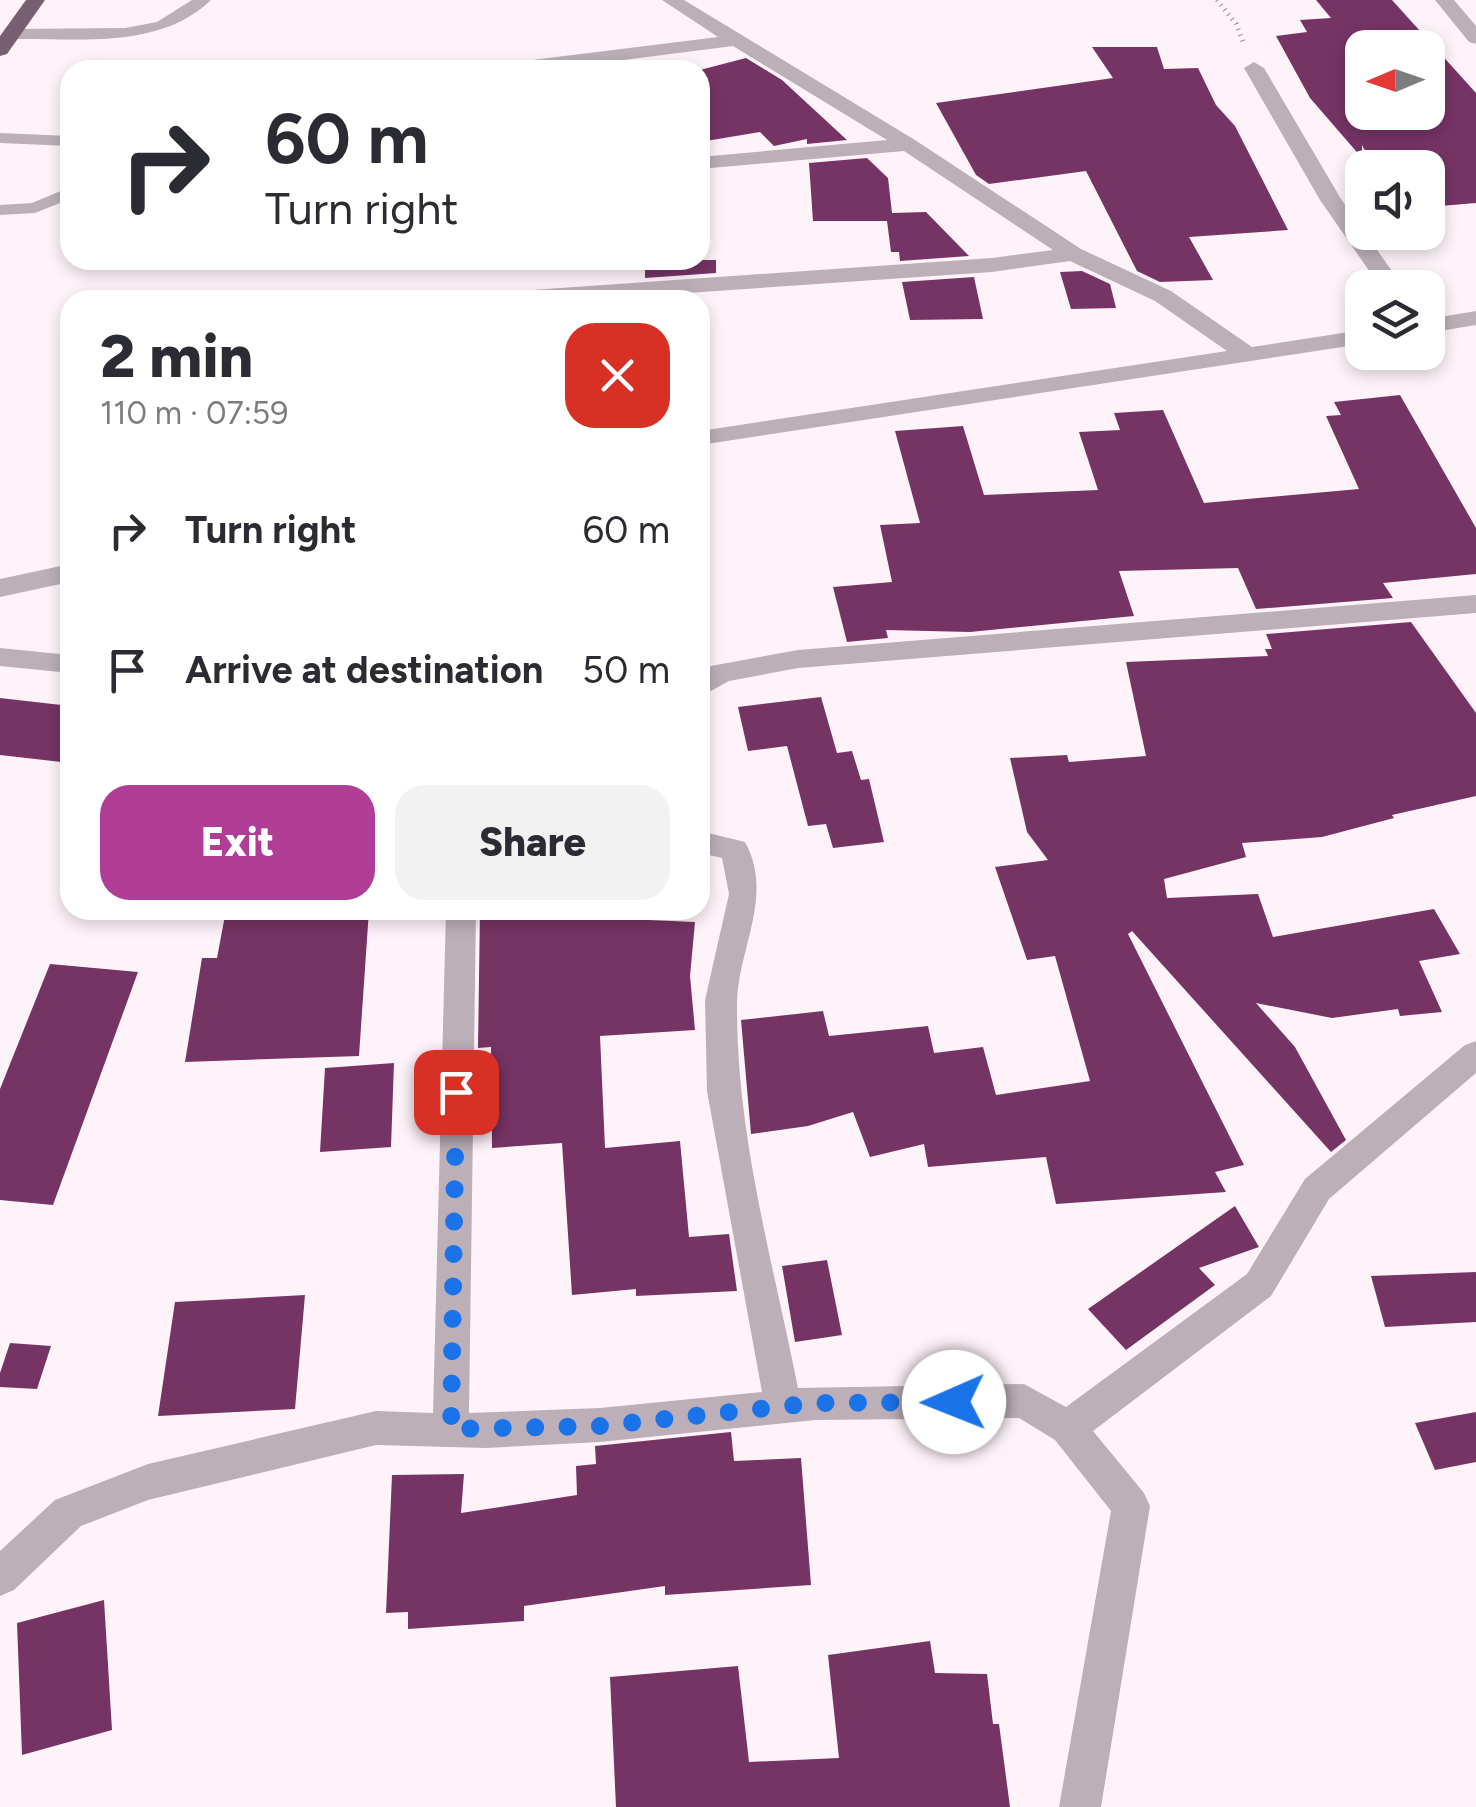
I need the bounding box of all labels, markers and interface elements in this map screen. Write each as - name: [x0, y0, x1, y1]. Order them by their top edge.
- north arrow: [1345, 30, 1445, 130]
- map controls: [1345, 30, 1445, 370]
- text: 60 m: [265, 96, 429, 181]
- icon: right: [100, 100, 230, 230]
- button: sound: [1345, 150, 1445, 250]
- text: Turn right: [265, 181, 458, 235]
- button: layers: [1345, 270, 1445, 370]
- text: 2 min: [100, 320, 253, 392]
- button: close: [565, 323, 670, 428]
- text: 110 m · 07:59: [100, 394, 288, 432]
- icon: right: [100, 503, 155, 558]
- text: Turn right: [185, 507, 357, 553]
- text: 60 m: [582, 507, 670, 553]
- icon: arrive: [100, 643, 155, 698]
- text: Arrive at destination: [185, 647, 543, 693]
- text: 50 m: [582, 647, 670, 693]
- button: Exit: [100, 785, 375, 900]
- button: Share: [395, 785, 670, 900]
- pin: [414, 1050, 499, 1135]
- icon: arrive: [429, 1065, 484, 1120]
- position arrow: [902, 1350, 1006, 1454]

